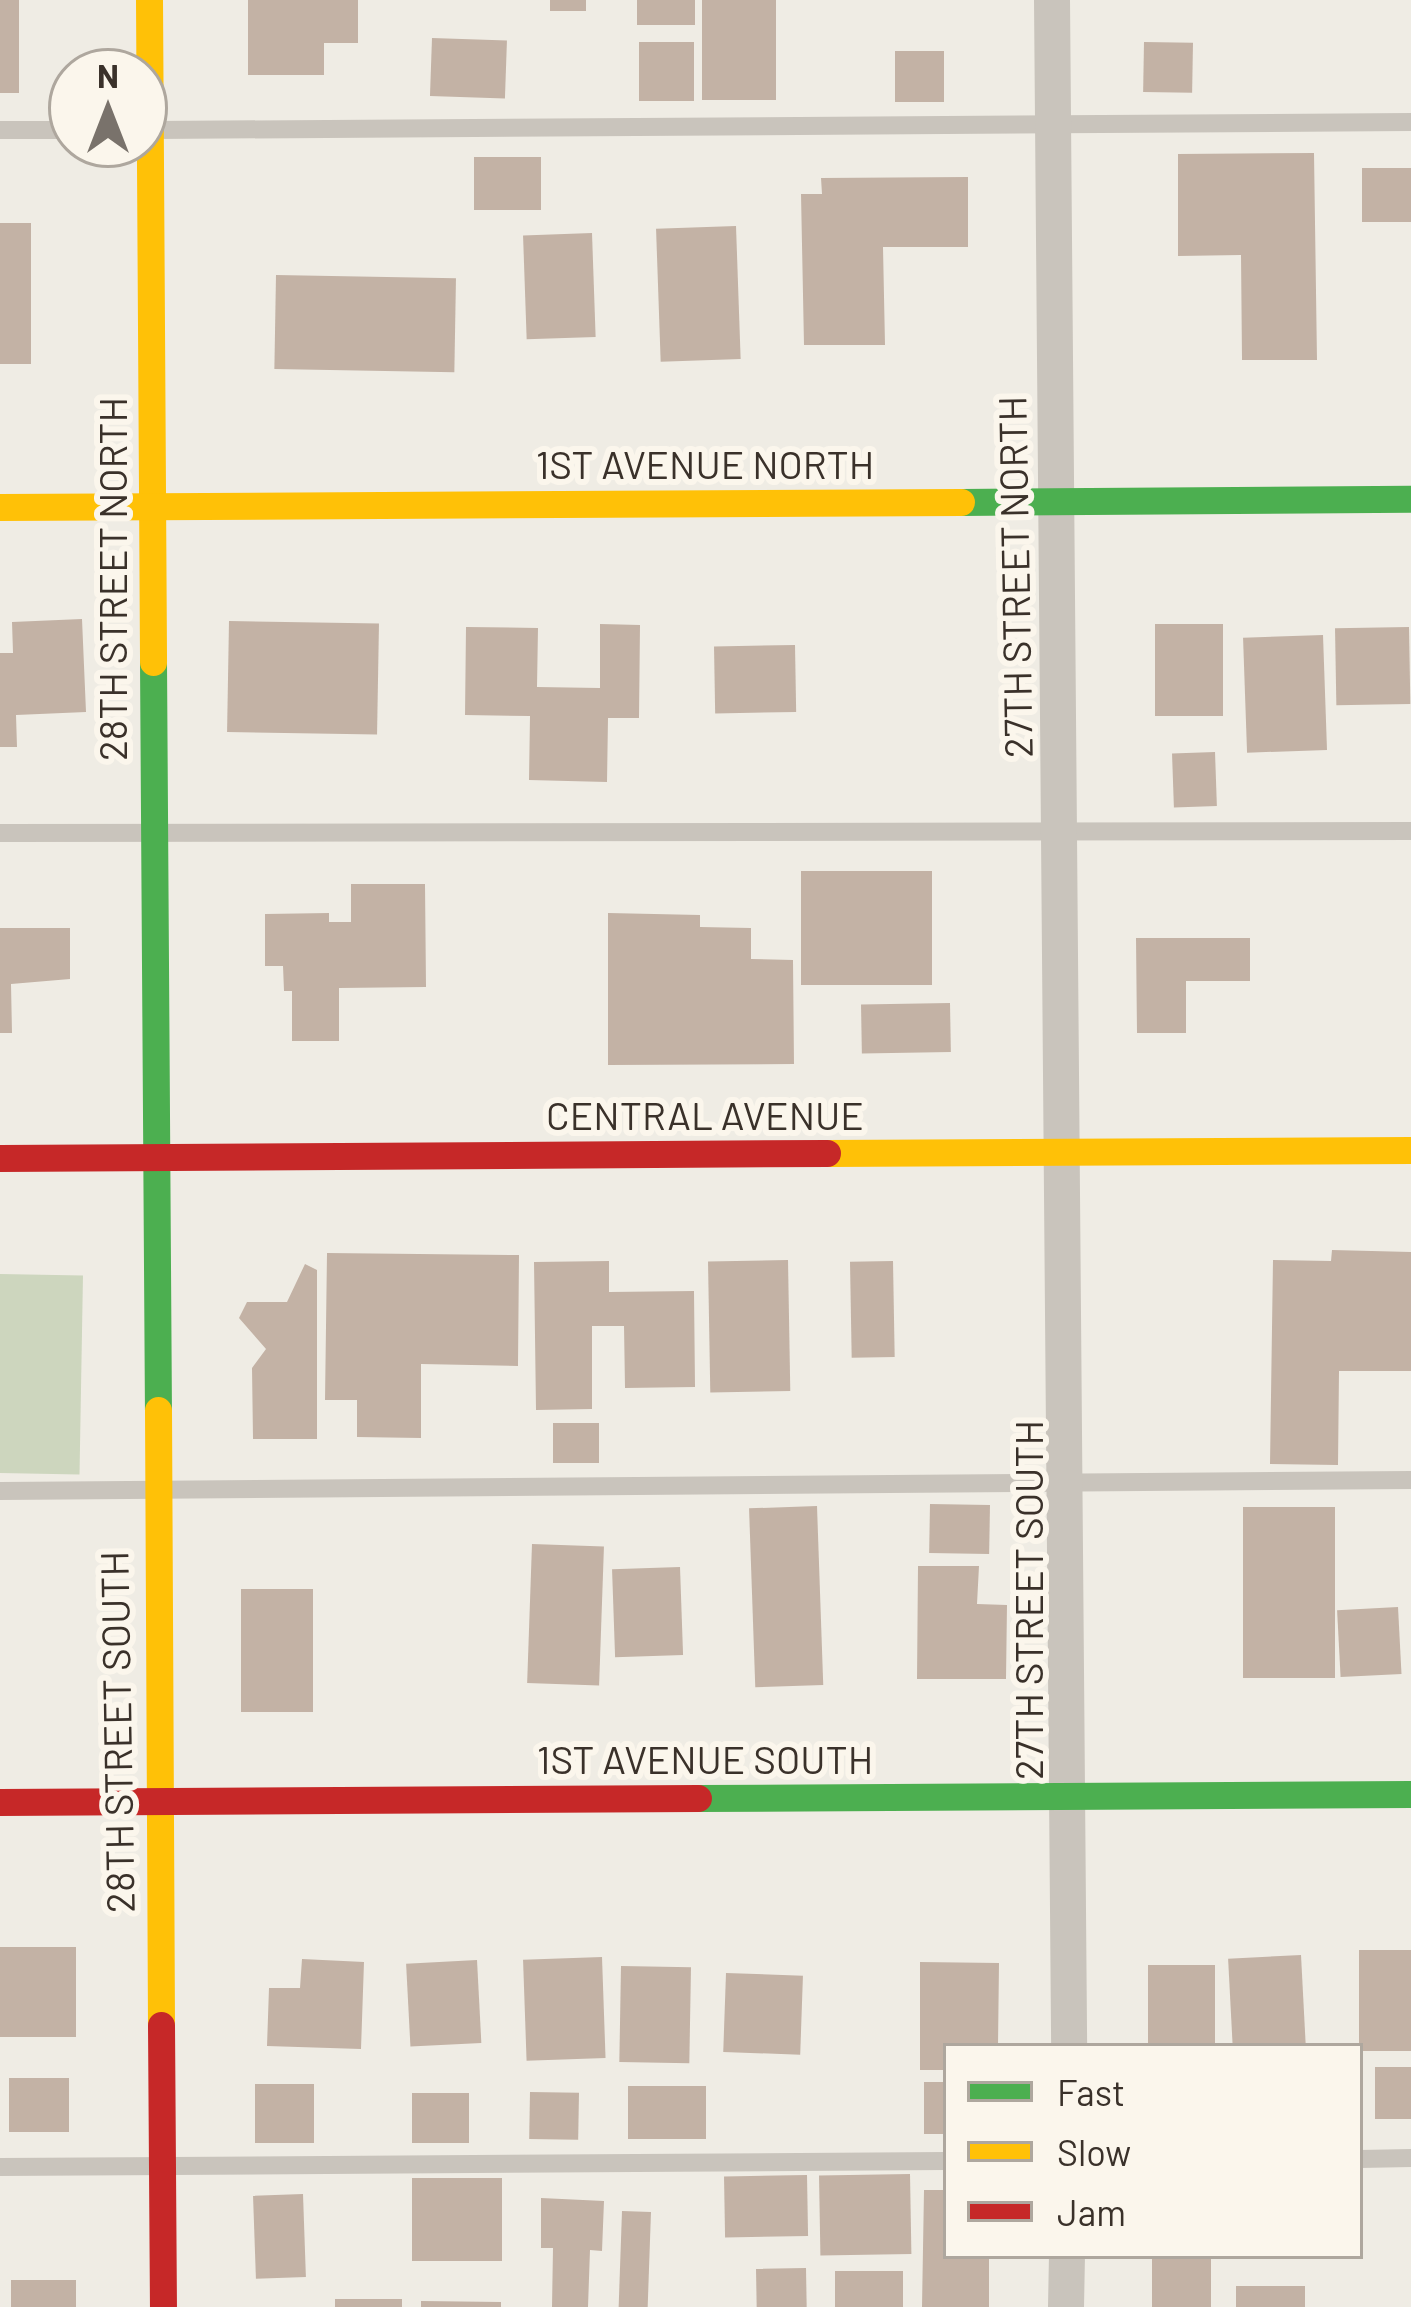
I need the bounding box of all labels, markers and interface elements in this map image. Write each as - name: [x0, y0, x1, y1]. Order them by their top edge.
- north arrow: [48, 48, 168, 168]
- text: N: [97, 55, 119, 95]
- street label: 27TH STREET NORTH: [988, 396, 1042, 758]
- street label: 28TH STREET NORTH: [89, 397, 135, 761]
- street label: 1ST AVENUE NORTH: [536, 441, 874, 487]
- street label: CENTRAL AVENUE: [546, 1092, 864, 1138]
- street label: 27TH STREET SOUTH: [1005, 1420, 1051, 1780]
- street label: 28TH STREET SOUTH: [90, 1551, 144, 1913]
- street label: 1ST AVENUE SOUTH: [537, 1736, 873, 1782]
- legend: [943, 2043, 1363, 2259]
- text: Fast: [1057, 2070, 1125, 2113]
- text: Slow: [1057, 2130, 1131, 2173]
- text: Jam: [1057, 2190, 1126, 2233]

